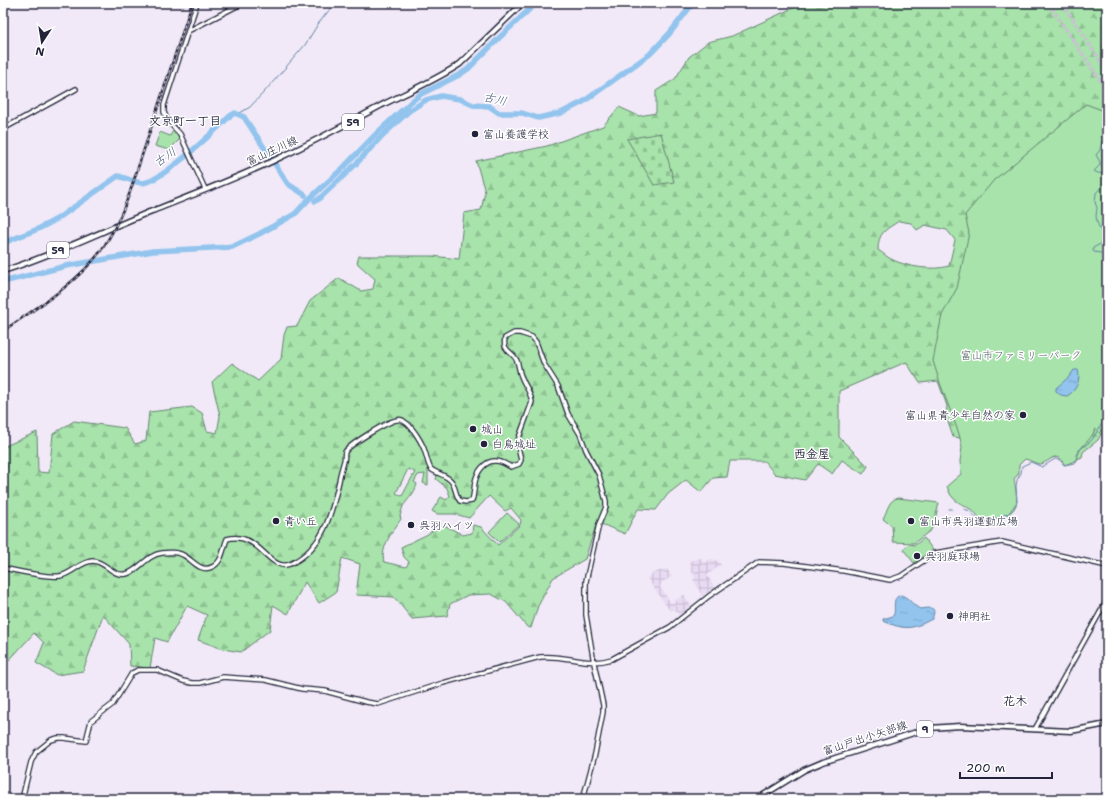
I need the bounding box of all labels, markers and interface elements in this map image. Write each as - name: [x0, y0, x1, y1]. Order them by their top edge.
- north arrow: [22, 22, 62, 62]
- text: N: [34, 43, 46, 60]
- water label: 古川: [482, 89, 508, 109]
- district label: 文京町一丁目: [149, 113, 221, 129]
- road number: 59: [342, 114, 364, 130]
- place label: 富山養護学校: [483, 127, 549, 142]
- marker: 富山養護学校: [470, 129, 480, 139]
- street label: 富山庄川線: [244, 133, 300, 169]
- water label: 古川: [151, 144, 179, 170]
- road number: 59: [47, 242, 69, 258]
- park label: 富山市ファミリーパーク: [961, 348, 1082, 363]
- place label: 富山県青少年自然の家: [905, 408, 1015, 423]
- marker: 富山県青少年自然の家: [1018, 410, 1028, 420]
- place label: 城山: [481, 422, 503, 437]
- marker: 城山: [468, 424, 478, 434]
- place label: 白鳥城址: [492, 437, 536, 452]
- marker: 白鳥城址: [479, 439, 489, 449]
- district label: 西金屋: [794, 446, 830, 462]
- place label: 青い丘: [284, 514, 317, 529]
- place label: 富山市呉羽運動広場: [919, 514, 1018, 529]
- marker: 青い丘: [271, 516, 281, 526]
- marker: 富山市呉羽運動広場: [906, 516, 916, 526]
- place label: 呉羽ハイツ: [419, 518, 474, 533]
- marker: 呉羽ハイツ: [406, 520, 416, 530]
- place label: 呉羽庭球場: [925, 549, 980, 564]
- marker: 呉羽庭球場: [912, 551, 922, 561]
- place label: 神明社: [958, 609, 991, 624]
- marker: 神明社: [945, 611, 955, 621]
- district label: 花木: [1003, 693, 1027, 709]
- street label: 富山戸出小矢部線: [821, 717, 909, 759]
- road number: 9: [917, 721, 933, 737]
- scale bar: [960, 754, 1052, 780]
- text: 200 m: [966, 760, 1005, 776]

